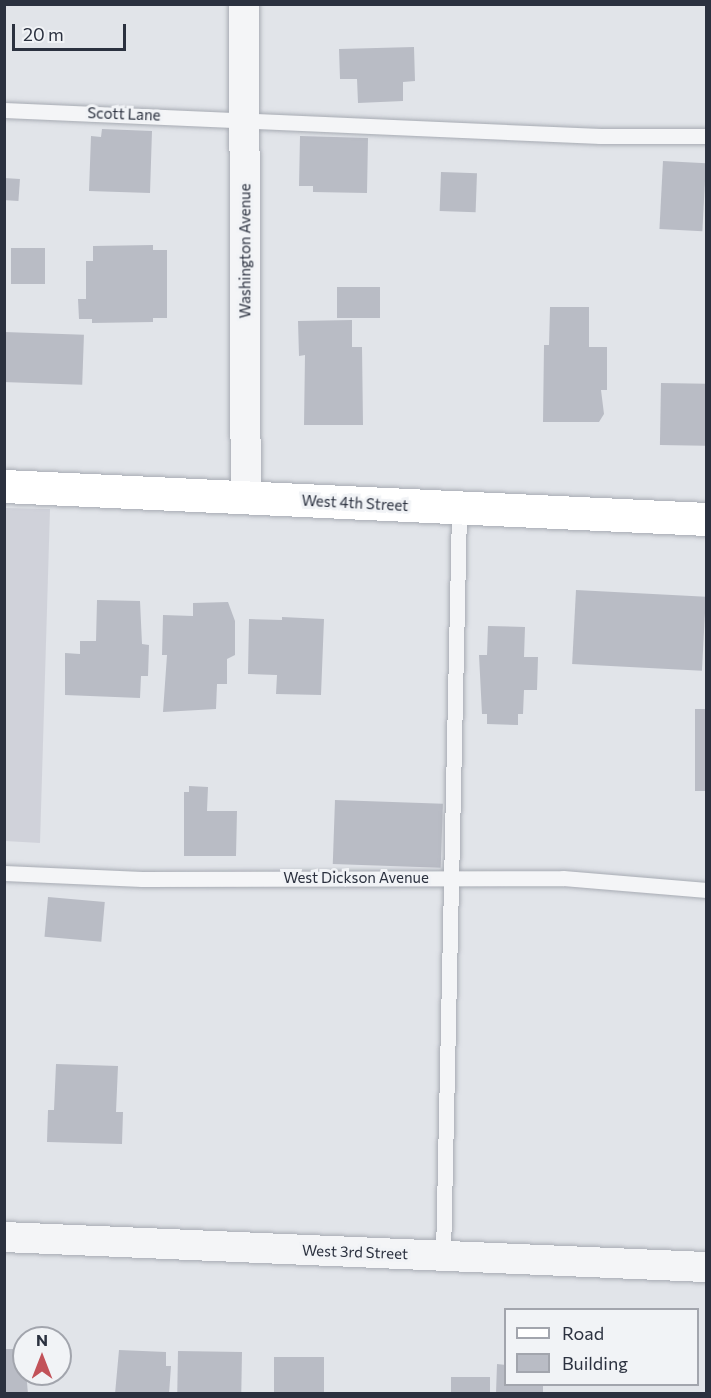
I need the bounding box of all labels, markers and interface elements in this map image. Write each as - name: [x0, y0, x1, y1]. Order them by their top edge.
- scale bar: [15, 12, 129, 50]
- text: 20 m: [23, 23, 64, 45]
- street label: Scott Lane: [87, 104, 161, 124]
- street label: Washington Avenue: [236, 184, 254, 318]
- street label: West 4th Street: [301, 491, 409, 515]
- street label: West Dickson Avenue: [283, 869, 429, 887]
- street label: West 3rd Street: [302, 1241, 408, 1263]
- legend: [504, 1308, 699, 1386]
- text: Road: [562, 1322, 604, 1344]
- north arrow: [12, 1326, 72, 1386]
- text: N: [36, 1330, 48, 1349]
- text: Building: [562, 1352, 628, 1374]

